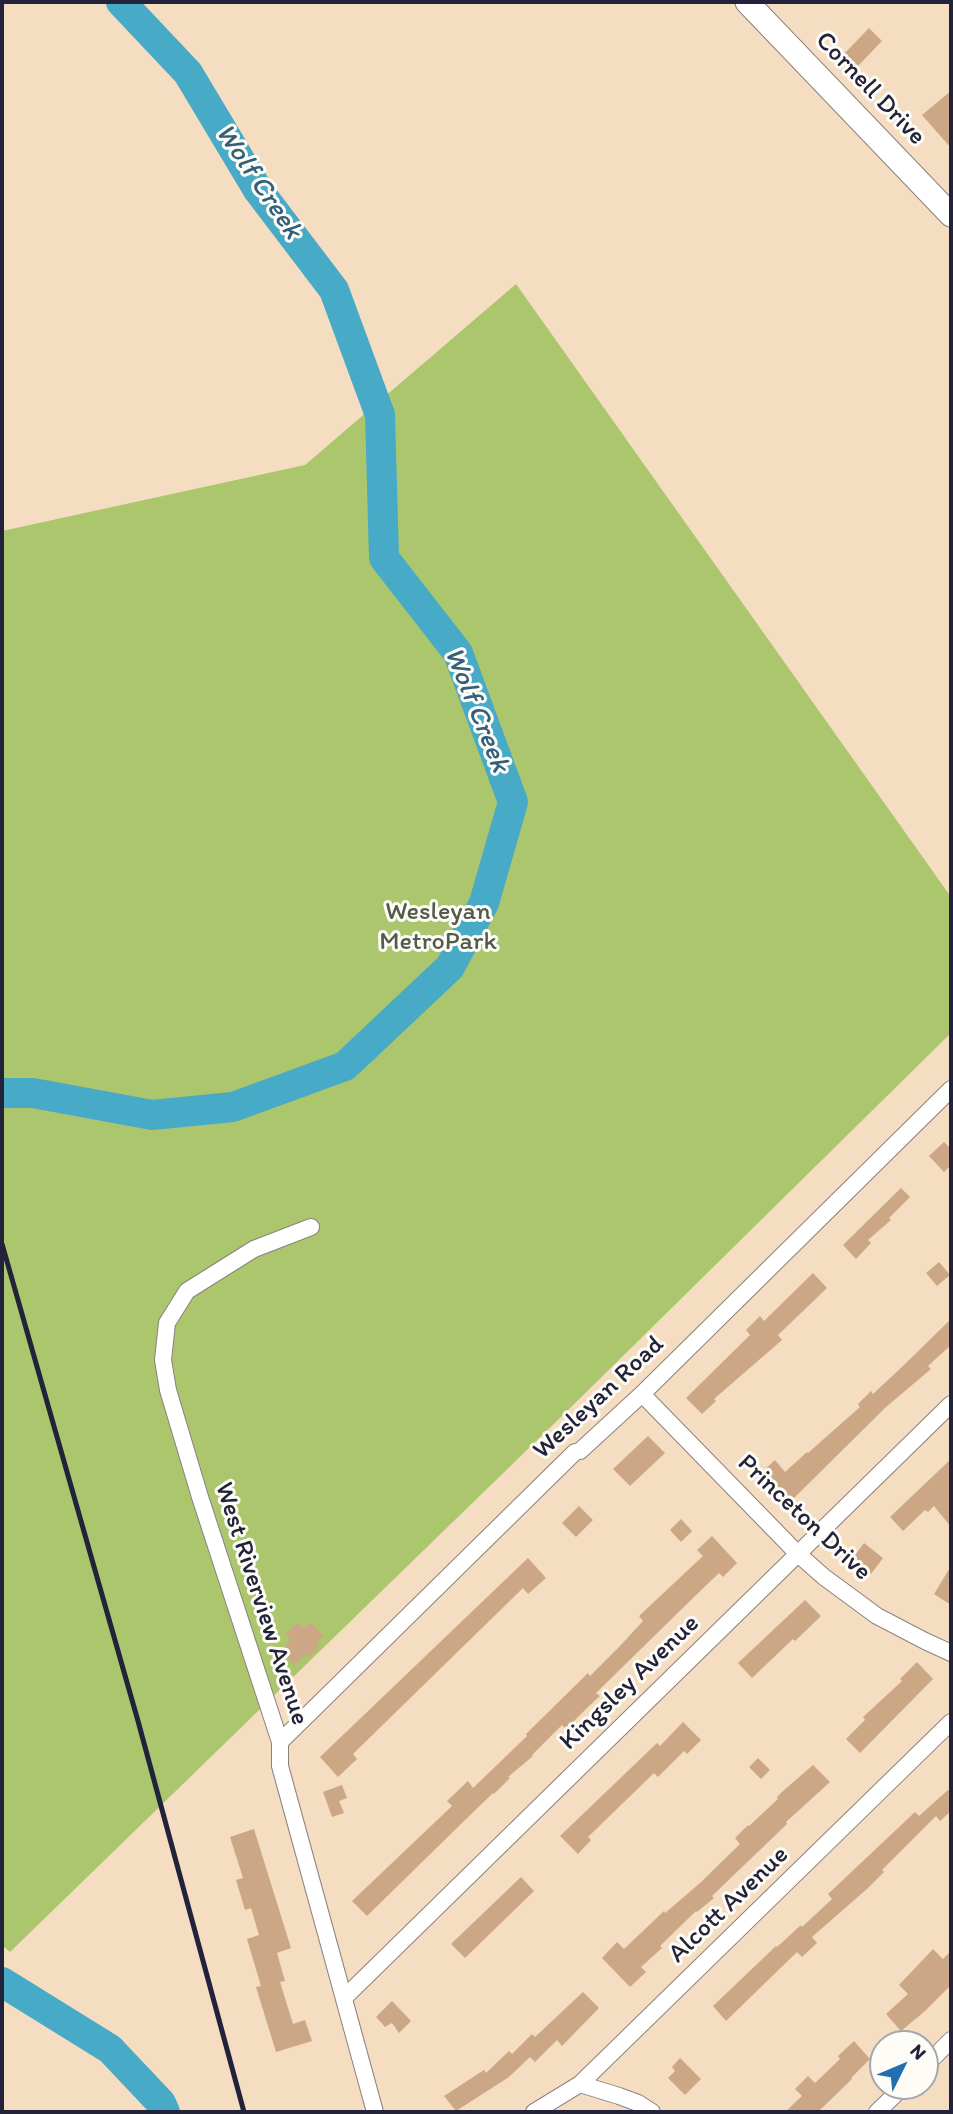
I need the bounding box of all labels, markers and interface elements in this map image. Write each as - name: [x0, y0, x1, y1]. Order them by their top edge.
- street label: Cornell Drive: [808, 26, 932, 152]
- water label: Wolf Creek: [207, 118, 309, 246]
- water label: Wolf Creek: [436, 643, 516, 777]
- park label: Wesleyan MetroPark: [379, 896, 497, 958]
- street label: Wesleyan Road: [527, 1330, 671, 1466]
- street label: Princeton Drive: [731, 1448, 877, 1588]
- street label: West Riverview Avenue: [207, 1479, 315, 1729]
- street label: Kingsley Avenue: [554, 1609, 706, 1757]
- street label: Alcott Avenue: [662, 1840, 796, 1970]
- north arrow: [869, 2030, 939, 2100]
- text: N: [905, 2039, 931, 2064]

